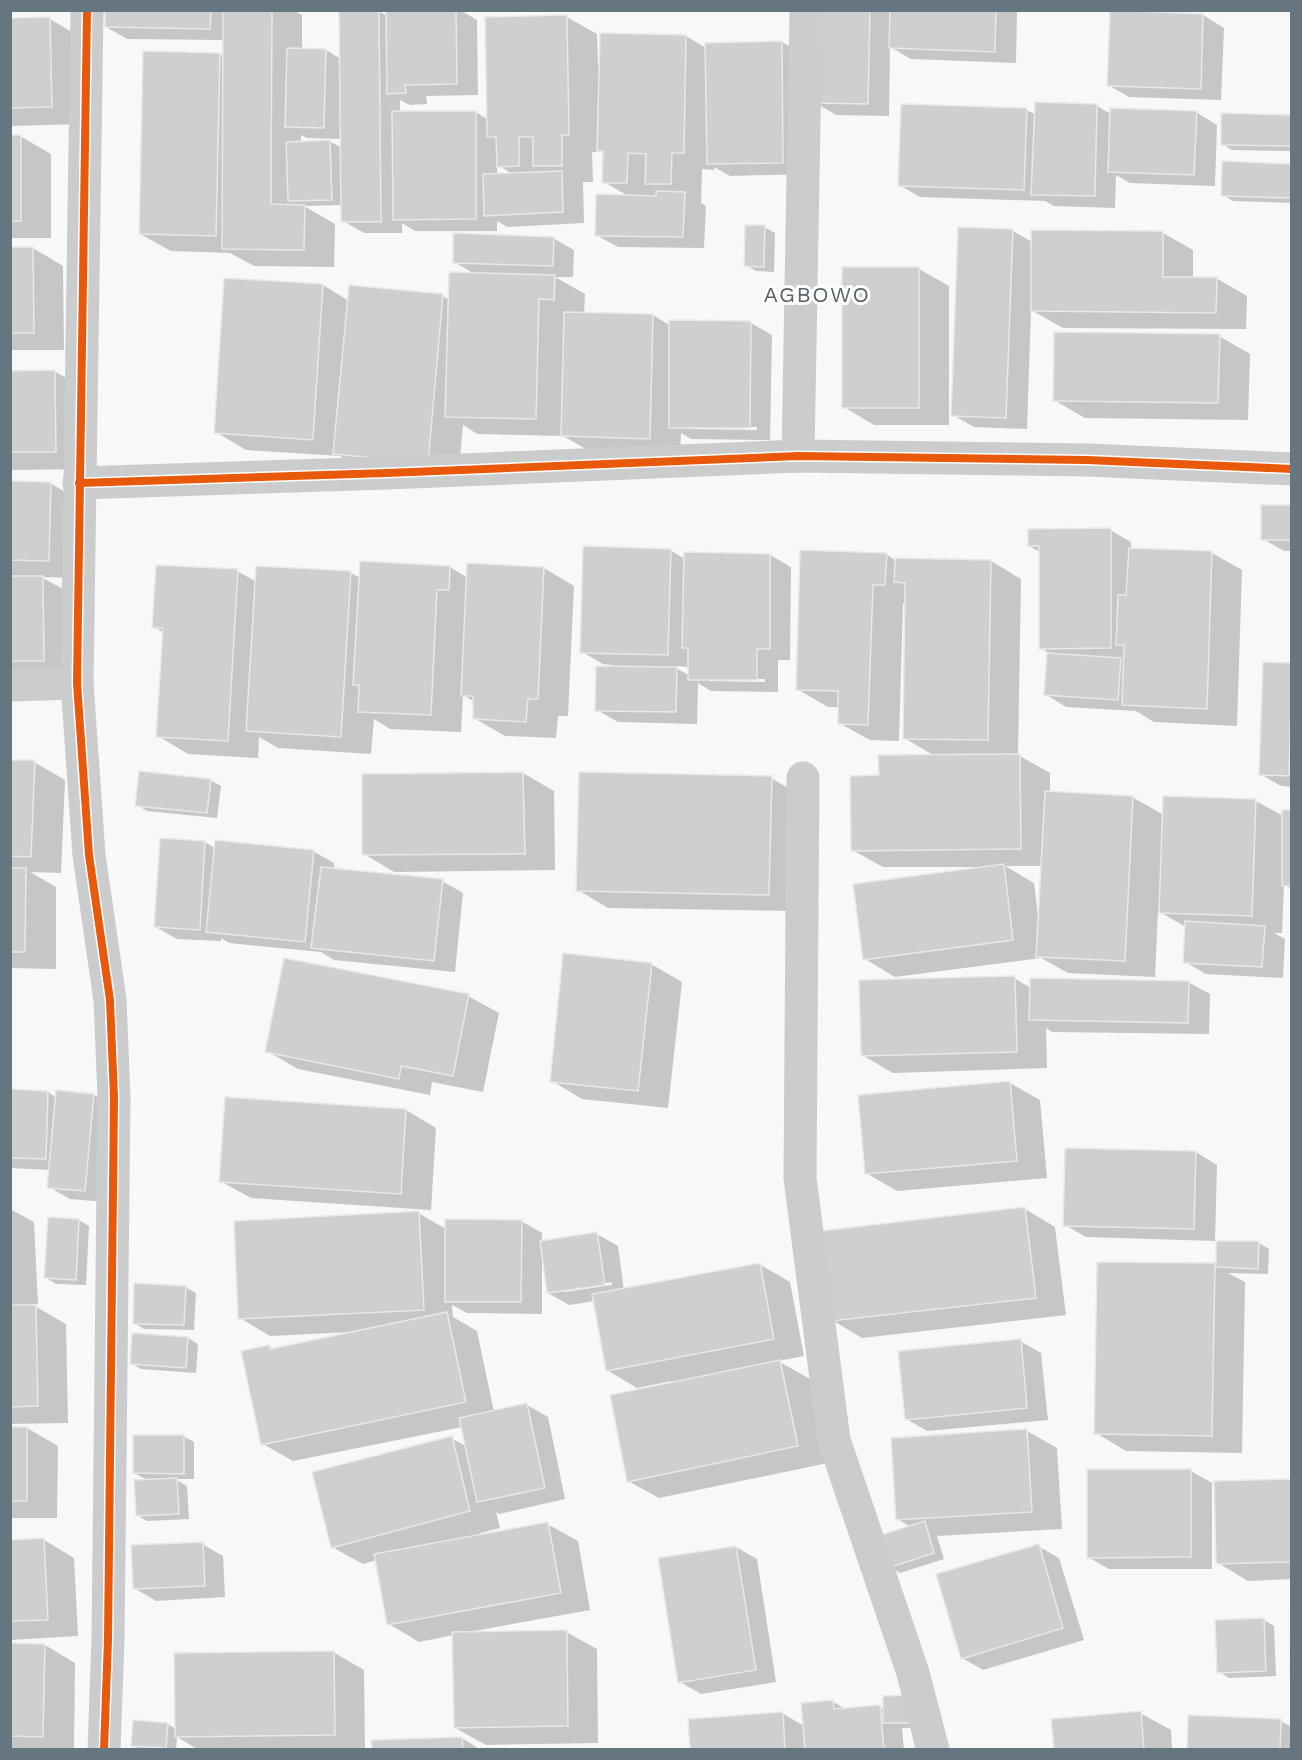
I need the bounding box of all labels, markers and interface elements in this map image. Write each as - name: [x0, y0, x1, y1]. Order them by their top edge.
- district label: AGBOWO: [763, 282, 871, 307]

